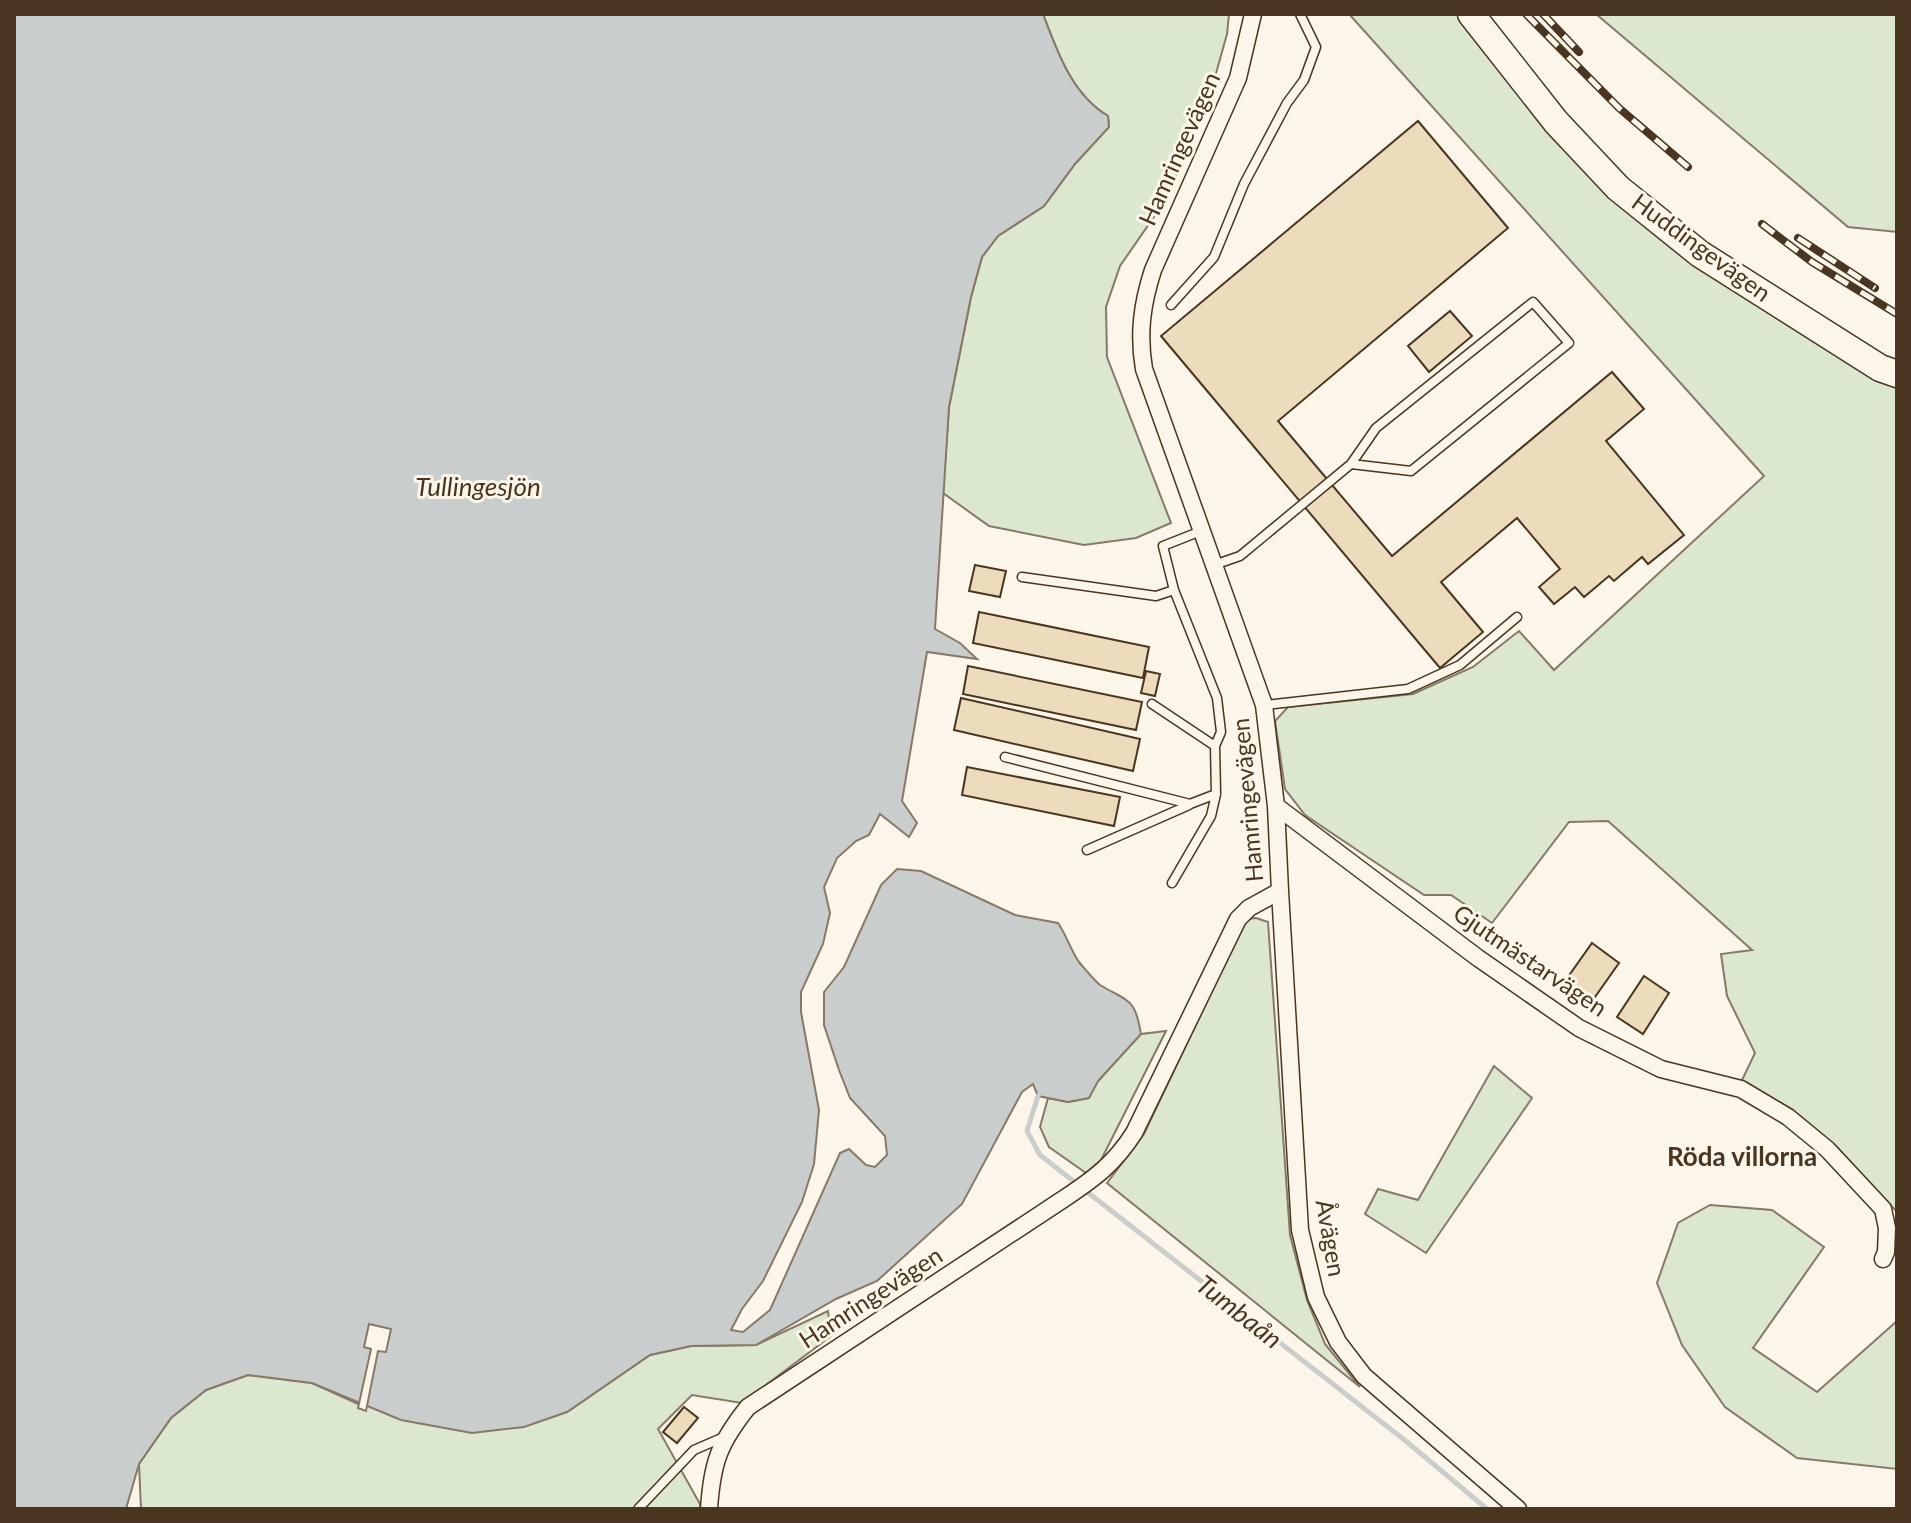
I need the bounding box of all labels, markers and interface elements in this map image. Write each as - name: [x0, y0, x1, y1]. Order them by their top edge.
- street label: Hamringevägen: [1132, 67, 1225, 229]
- street label: Huddingevägen: [1627, 187, 1777, 307]
- water label: Tullingesjön: [415, 470, 541, 502]
- street label: Hamringevägen: [1225, 717, 1268, 883]
- street label: Gjutmästarvägen: [1449, 898, 1613, 1022]
- district label: Röda villorna: [1667, 1140, 1817, 1172]
- street label: Åvägen: [1310, 1197, 1353, 1279]
- street label: Hamringevägen: [793, 1240, 947, 1354]
- water label: Tumbaån: [1190, 1268, 1289, 1355]

